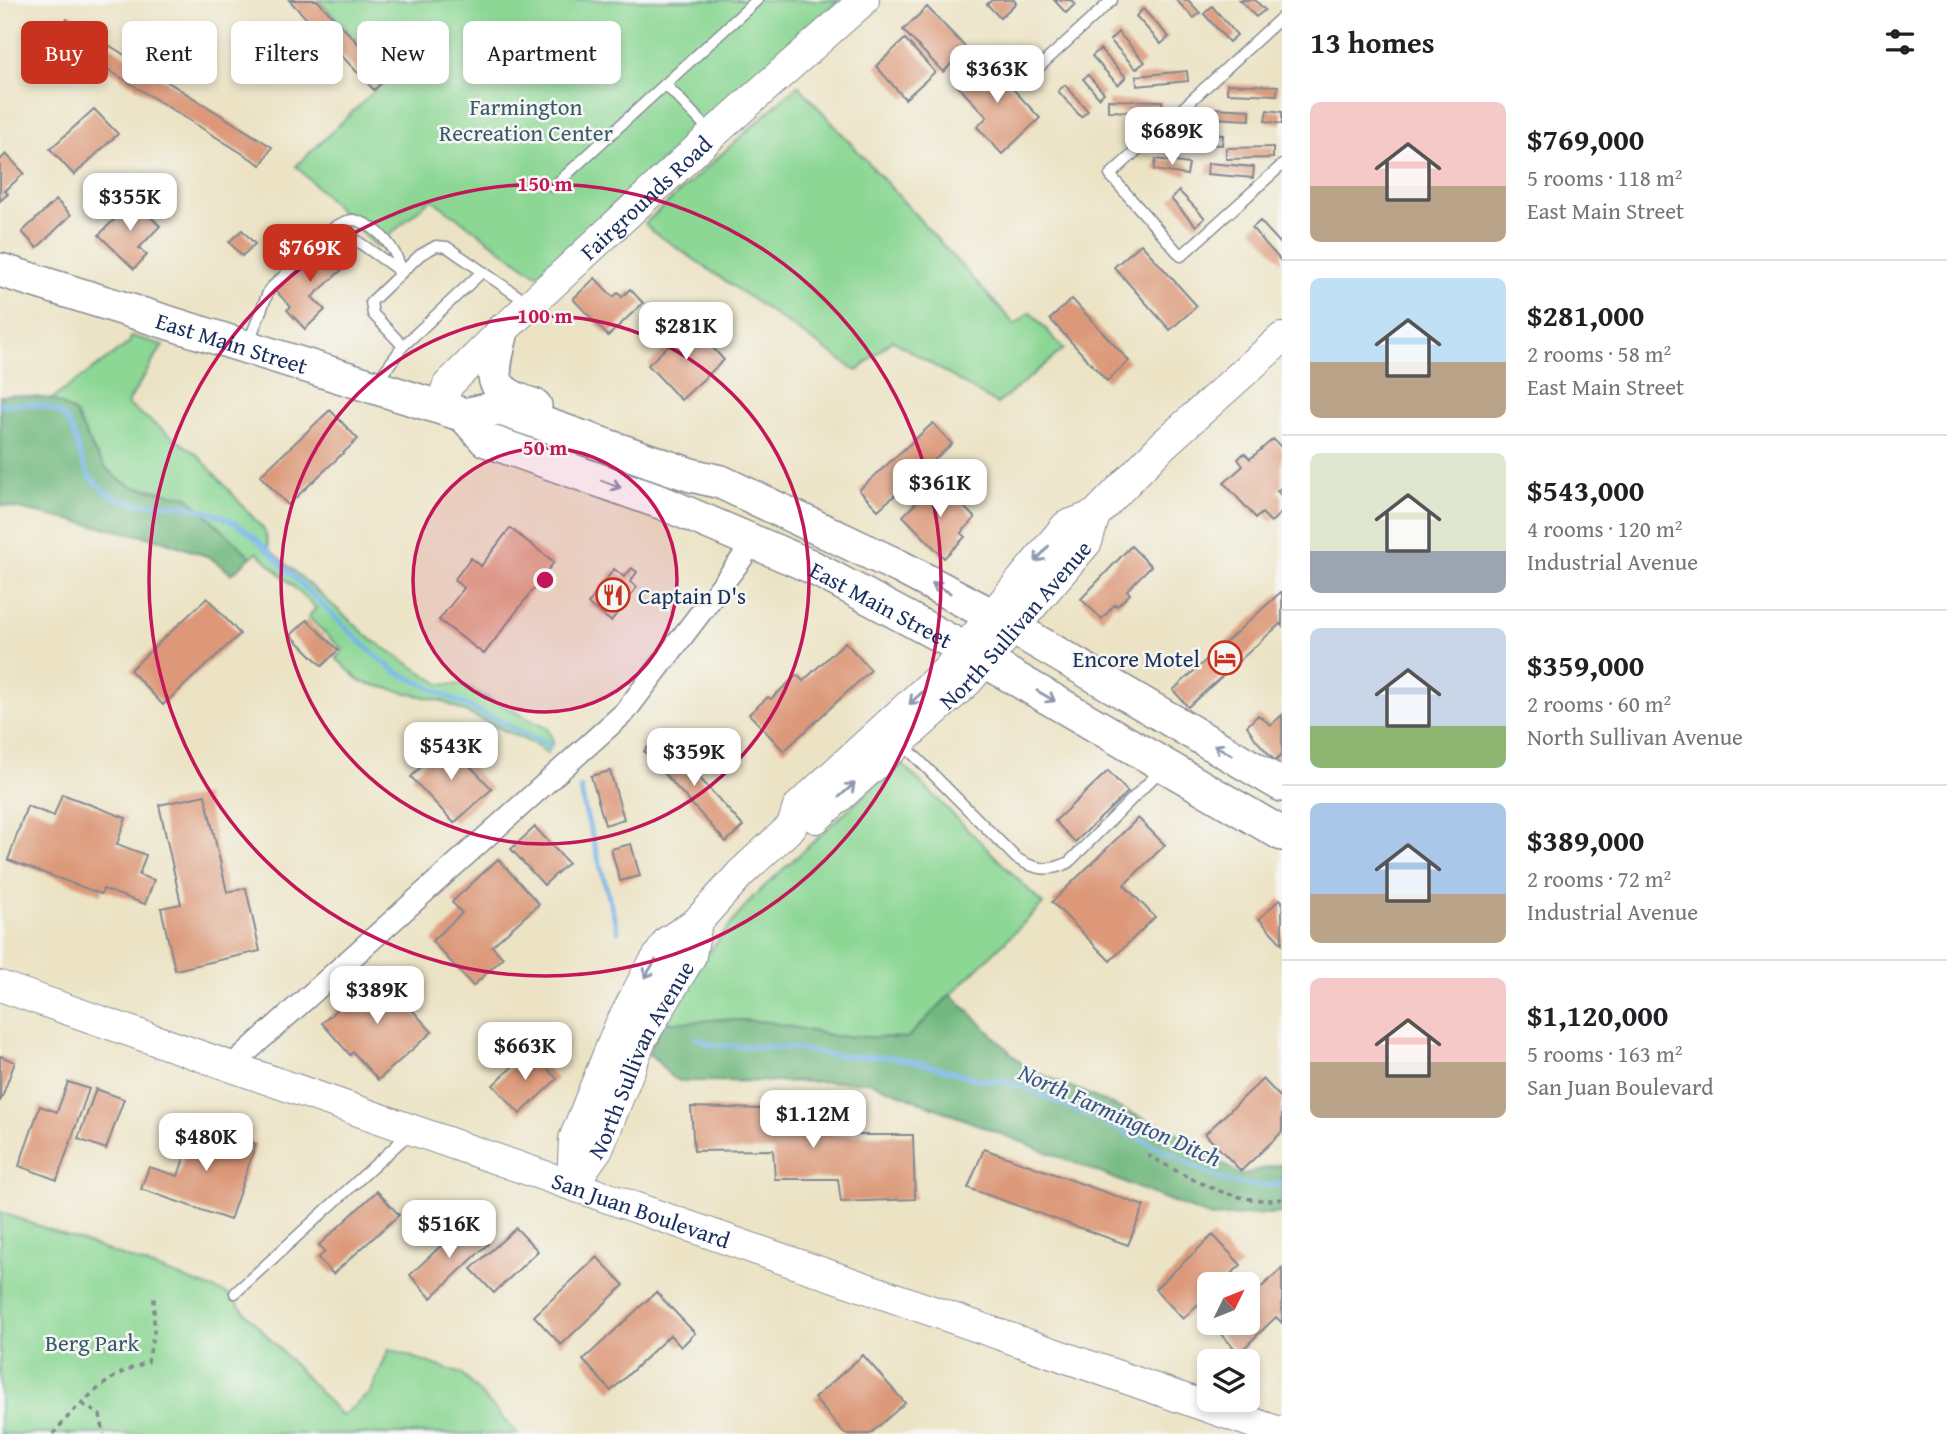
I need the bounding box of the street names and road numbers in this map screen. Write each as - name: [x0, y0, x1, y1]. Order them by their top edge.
- street label: Fairgrounds Road: [572, 127, 719, 267]
- street label: East Main Street: [152, 303, 312, 382]
- street label: North Sullivan Avenue: [931, 532, 1099, 716]
- street label: East Main Street: [804, 553, 958, 656]
- street label: North Sullivan Avenue: [579, 954, 701, 1165]
- street label: San Juan Boulevard: [548, 1163, 735, 1256]

